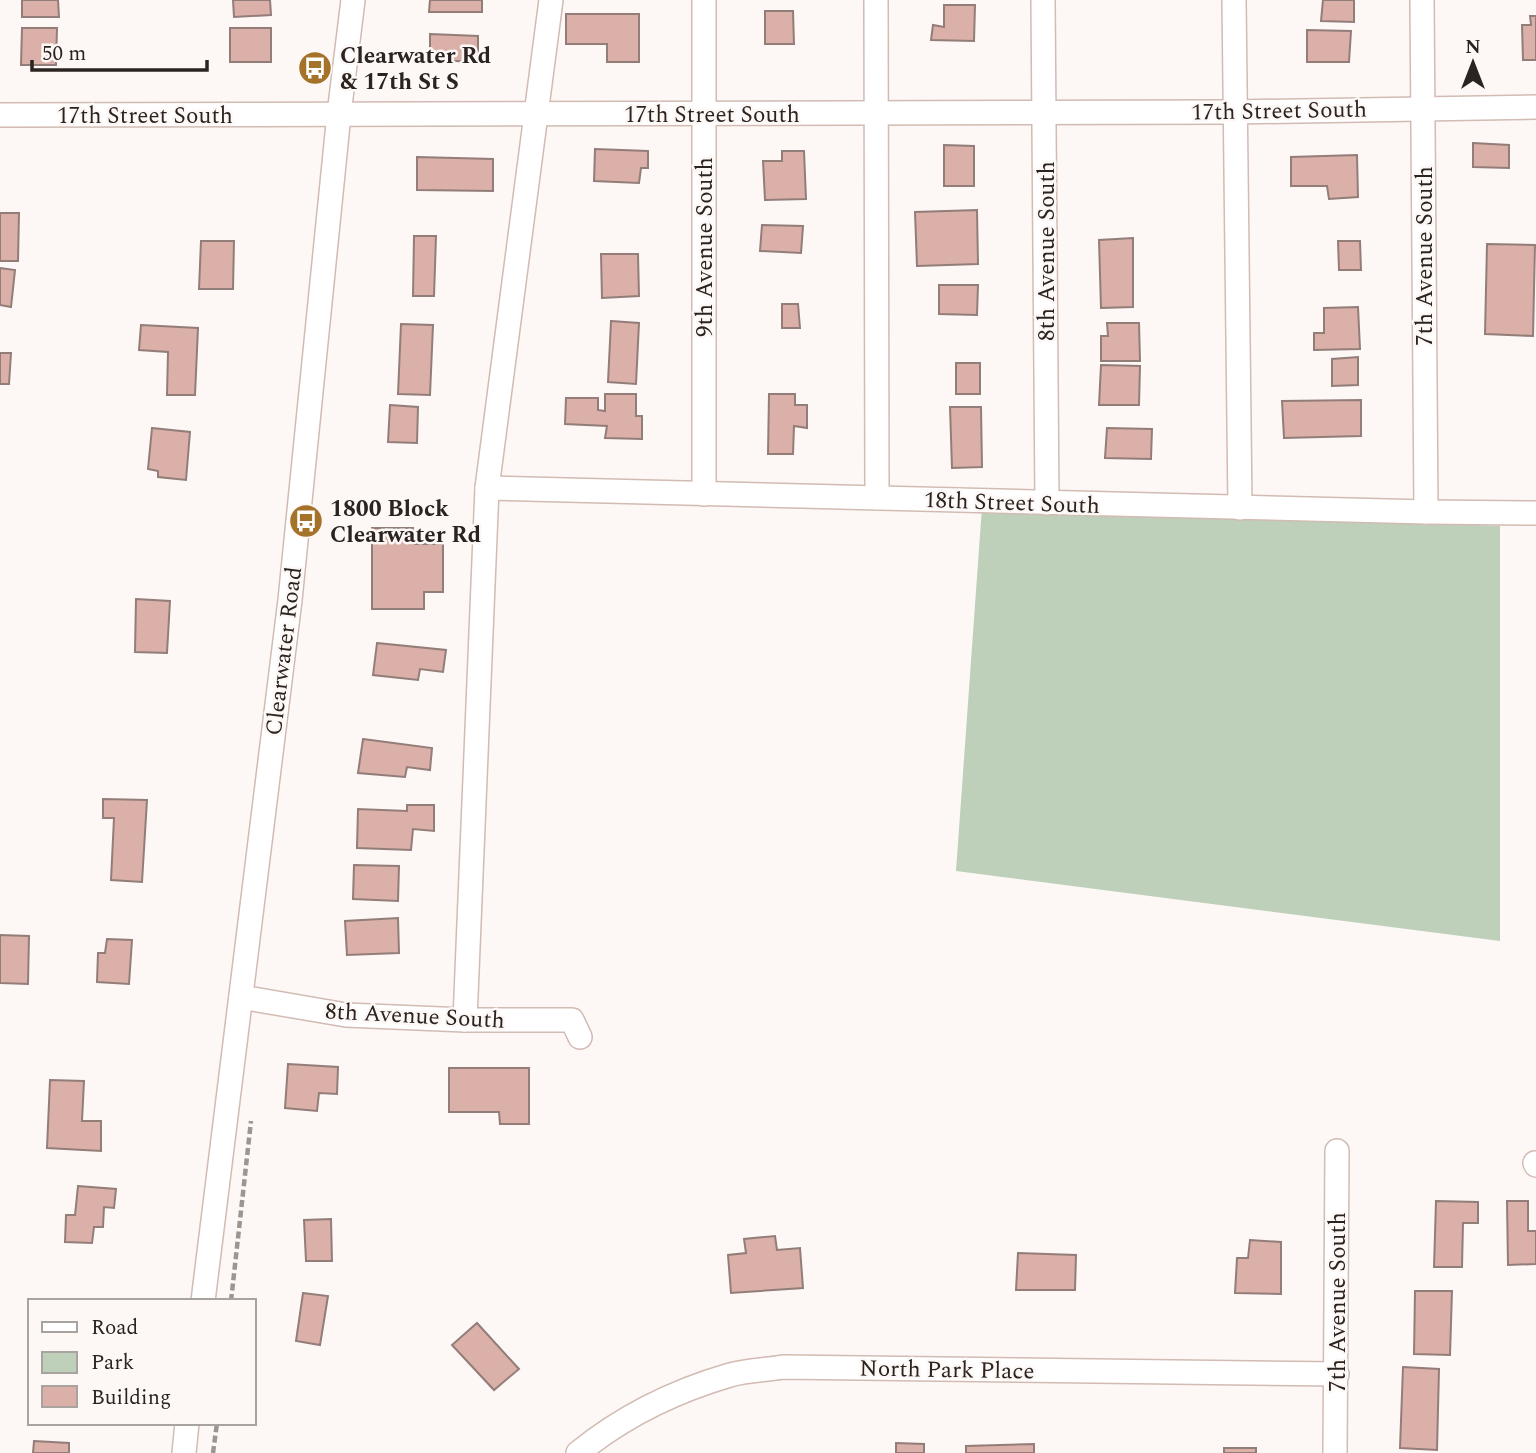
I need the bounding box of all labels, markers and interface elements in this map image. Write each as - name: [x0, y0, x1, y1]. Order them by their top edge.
- scale bar: [32, 28, 206, 72]
- north arrow: [1438, 28, 1508, 98]
- text: N: [1465, 33, 1481, 62]
- text: 50 m: [42, 38, 86, 70]
- place label: Clearwater Rd & 17th St S: [340, 39, 491, 100]
- bus stop icon: Clearwater Rd & 17th St S: [296, 49, 334, 87]
- street label: 17th Street South: [1191, 92, 1367, 131]
- street label: 17th Street South: [624, 98, 800, 133]
- street label: 17th Street South: [57, 99, 233, 134]
- street label: 9th Avenue South: [688, 157, 723, 337]
- street label: 8th Avenue South: [1030, 161, 1065, 341]
- street label: 7th Avenue South: [1408, 166, 1443, 346]
- street label: 18th Street South: [923, 483, 1100, 524]
- place label: 1800 Block Clearwater Rd: [330, 492, 481, 553]
- bus stop icon: 1800 Block Clearwater Rd: [287, 502, 325, 540]
- street label: Clearwater Road: [257, 565, 312, 738]
- street label: 8th Avenue South: [324, 994, 506, 1039]
- street label: 7th Avenue South: [1321, 1212, 1356, 1392]
- legend: [28, 1299, 256, 1425]
- text: Road: [91, 1312, 138, 1344]
- text: Park: [91, 1347, 135, 1379]
- street label: North Park Place: [859, 1351, 1035, 1390]
- text: Building: [91, 1382, 171, 1414]

